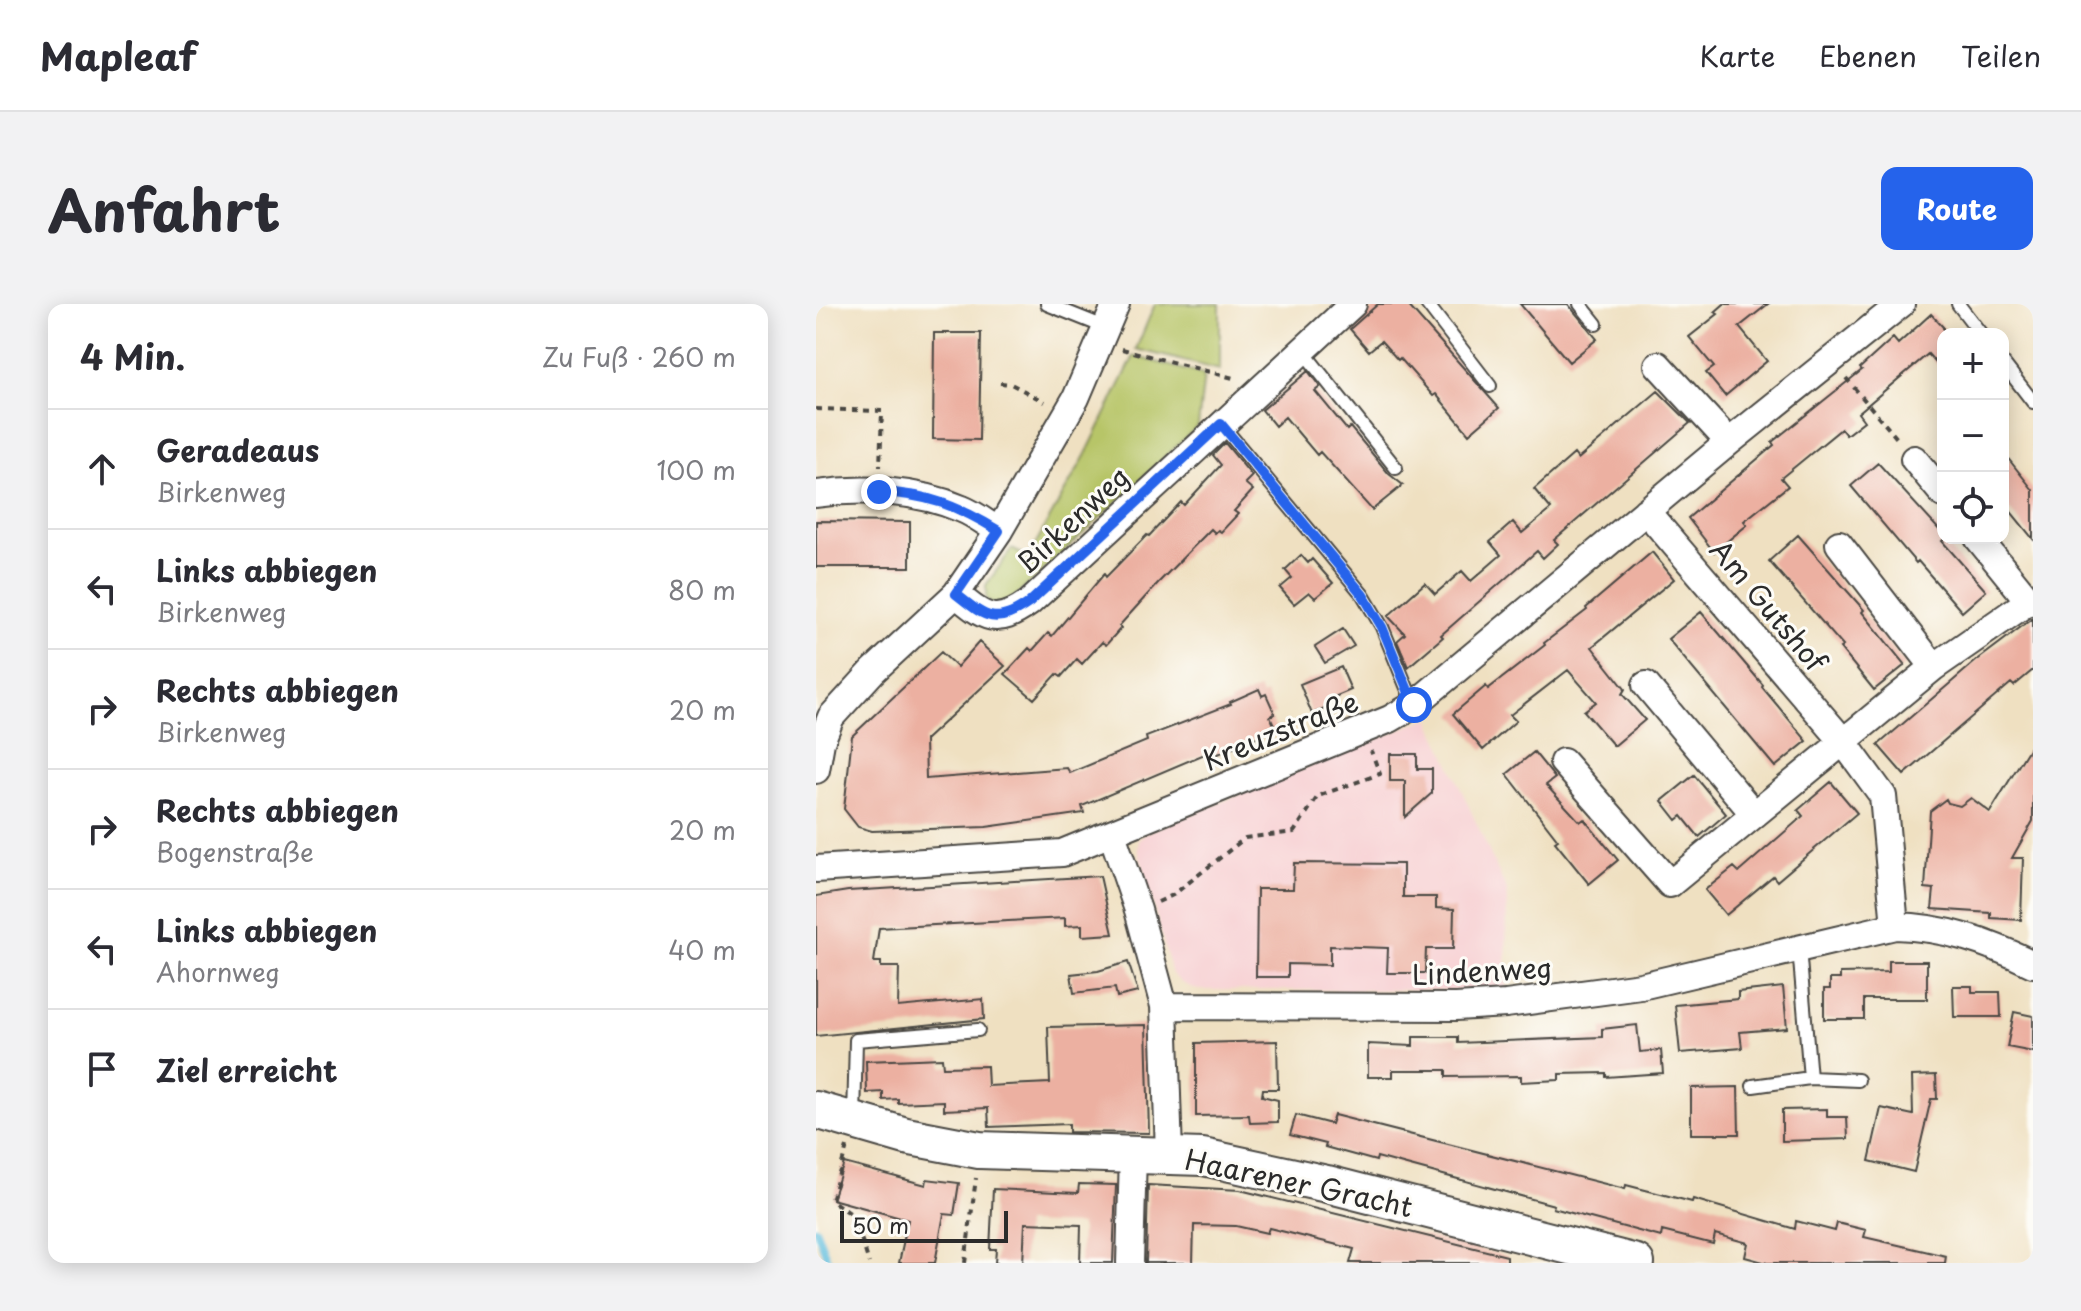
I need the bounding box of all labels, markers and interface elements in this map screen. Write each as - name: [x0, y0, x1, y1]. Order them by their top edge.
- text: Mapleaf: [40, 27, 197, 84]
- text: Karte: [1700, 34, 1775, 77]
- text: Ebenen: [1819, 34, 1917, 77]
- text: Teilen: [1961, 34, 2041, 77]
- text: Anfahrt: [48, 166, 281, 251]
- button: Route: [1881, 167, 2033, 250]
- map controls: [1937, 328, 2009, 544]
- button: +: [1937, 328, 2009, 400]
- text: 4 Min.: [80, 330, 185, 382]
- text: Zu Fuß · 260 m: [542, 337, 736, 376]
- button: −: [1937, 400, 2009, 472]
- text: Geradeaus: [156, 427, 319, 472]
- icon: ahead: [80, 447, 124, 491]
- text: 100 m: [656, 450, 736, 489]
- street label: Birkenweg: [1006, 455, 1138, 583]
- text: Birkenweg: [156, 472, 287, 511]
- button: locate: [1937, 472, 2009, 544]
- route end: [861, 474, 897, 510]
- street label: Am Gutshof: [1701, 529, 1839, 682]
- text: Links abbiegen: [156, 547, 377, 592]
- icon: left: [80, 567, 124, 611]
- text: 80 m: [668, 570, 736, 609]
- text: Birkenweg: [156, 592, 287, 631]
- text: Rechts abbiegen: [156, 667, 399, 712]
- street label: Kreuzstraße: [1196, 679, 1364, 781]
- icon: right: [80, 687, 124, 731]
- route start: [1396, 687, 1432, 723]
- text: 20 m: [669, 690, 736, 729]
- text: Birkenweg: [156, 712, 287, 751]
- text: Rechts abbiegen: [156, 787, 399, 832]
- icon: right: [80, 807, 124, 851]
- text: 20 m: [669, 810, 736, 849]
- text: Bogenstraße: [156, 832, 314, 871]
- text: Links abbiegen: [156, 907, 377, 952]
- icon: left: [80, 927, 124, 971]
- text: 40 m: [668, 930, 736, 969]
- street label: Lindenweg: [1411, 945, 1553, 995]
- text: Ahornweg: [156, 952, 280, 991]
- icon: arrive: [80, 1047, 124, 1091]
- text: Ziel erreicht: [156, 1047, 338, 1092]
- street label: Haarener Gracht: [1181, 1137, 1417, 1227]
- scale bar: [840, 1207, 1008, 1243]
- text: 50 m: [852, 1208, 909, 1241]

